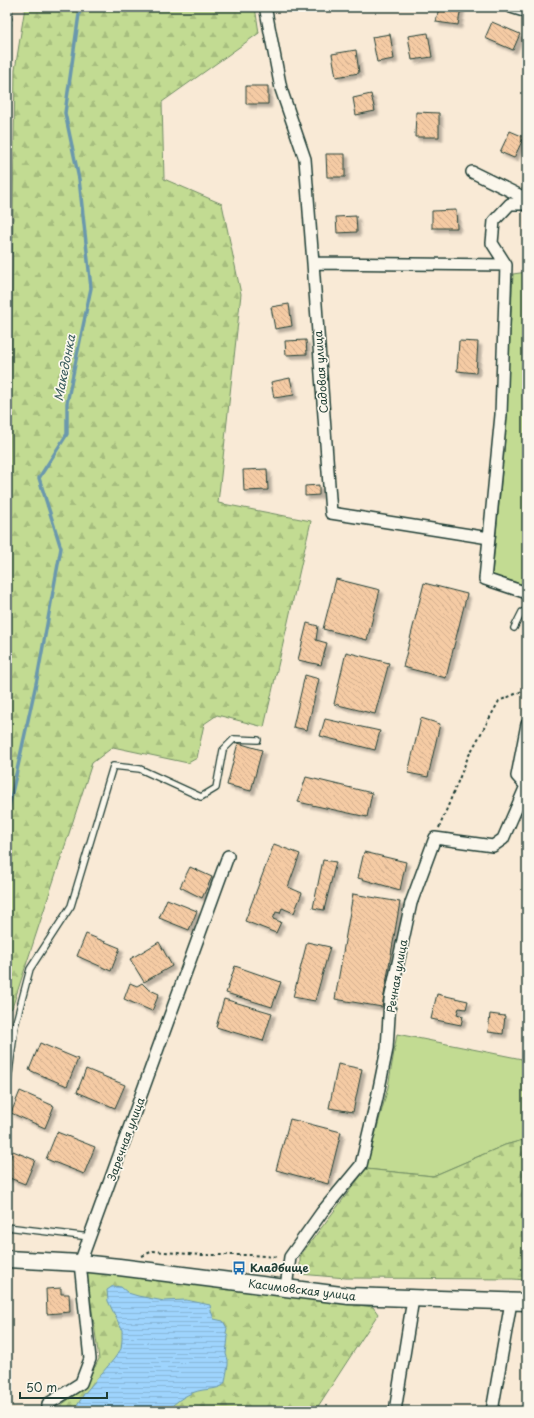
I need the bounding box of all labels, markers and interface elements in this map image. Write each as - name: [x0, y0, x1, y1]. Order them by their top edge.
- street label: Садовая улица: [309, 330, 332, 414]
- water label: Македонка: [49, 333, 79, 403]
- street label: Речная улица: [382, 938, 411, 1014]
- street label: Заречная улица: [103, 1095, 149, 1183]
- place label: Кладбище: [250, 1259, 309, 1276]
- bus stop icon: Кладбище: [231, 1260, 247, 1276]
- street label: Касимовская улица: [247, 1274, 357, 1305]
- scale bar: [20, 1374, 107, 1400]
- text: 50 m: [26, 1378, 57, 1396]

